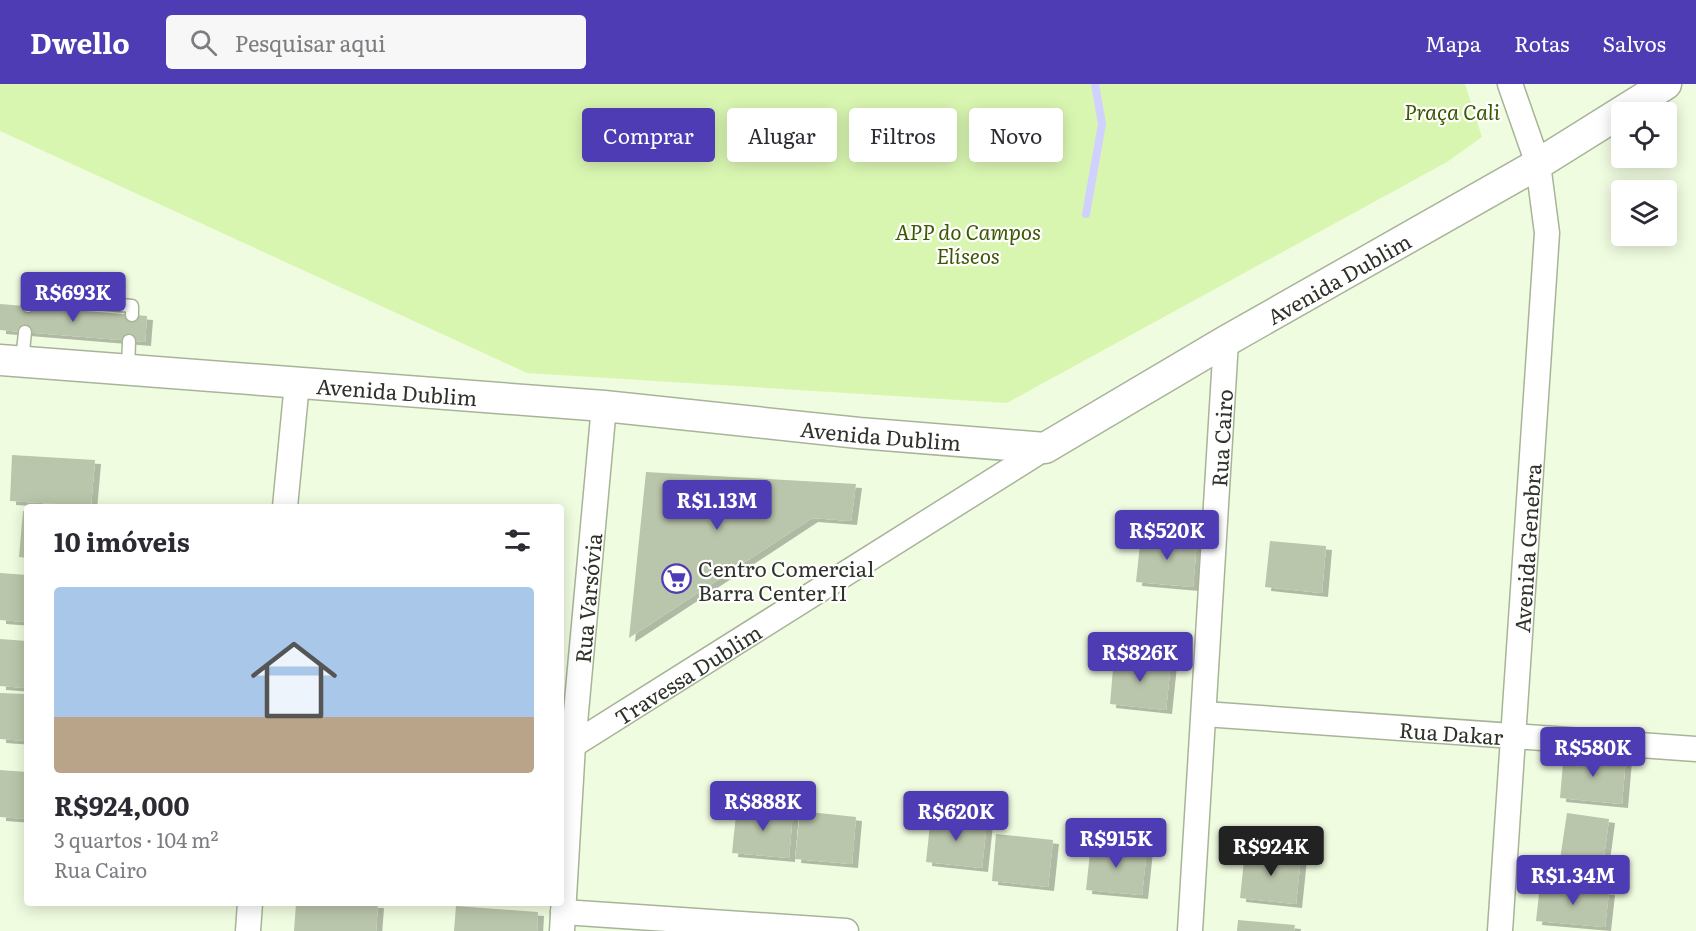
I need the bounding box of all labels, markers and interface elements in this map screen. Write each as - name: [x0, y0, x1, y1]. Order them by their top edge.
- search box: [166, 15, 586, 69]
- text: Dwello: [30, 21, 130, 63]
- icon: search: [187, 26, 220, 59]
- text: Pesquisar aqui: [235, 26, 386, 59]
- text: Mapa: [1425, 27, 1481, 58]
- text: Rotas: [1514, 27, 1570, 58]
- text: Salvos: [1603, 27, 1666, 58]
- park label: Praça Cali: [1404, 95, 1501, 126]
- map controls: [1611, 102, 1677, 246]
- button: locate: [1611, 102, 1677, 168]
- chip: Comprar: [582, 108, 715, 162]
- chip: Alugar: [727, 108, 837, 162]
- chip: Filtros: [849, 108, 957, 162]
- chip: Novo: [969, 108, 1063, 162]
- button: layers: [1611, 180, 1677, 246]
- park label: APP do Campos Elíseos: [895, 215, 1041, 270]
- street label: Avenida Dublim: [1260, 224, 1416, 331]
- pin: R$693K: [24, 272, 122, 323]
- text: R$693K: [35, 276, 111, 306]
- street label: Avenida Dublim: [315, 369, 478, 412]
- street label: Rua Cairo: [1202, 388, 1239, 488]
- street label: Avenida Dublim: [799, 411, 962, 457]
- street label: Avenida Genebra: [1505, 461, 1547, 634]
- pin: R$1.13M: [662, 480, 772, 531]
- text: R$1.13M: [677, 484, 757, 514]
- pin: R$520K: [1118, 510, 1216, 561]
- text: R$520K: [1129, 514, 1205, 544]
- text: 10 imóveis: [54, 521, 190, 560]
- icon: filters: [501, 524, 534, 557]
- street label: Rua Varsóvia: [565, 531, 608, 664]
- place label: Centro Comercial Barra Center II: [698, 552, 874, 607]
- supermarket icon: Centro Comercial Barra Center II: [661, 563, 693, 595]
- street label: Travessa Dublim: [608, 615, 767, 731]
- icon: home: [240, 626, 348, 734]
- pin: R$826K: [1091, 632, 1189, 683]
- text: R$826K: [1102, 636, 1178, 666]
- street label: Rua Dakar: [1398, 712, 1505, 751]
- pin: R$580K: [1544, 727, 1642, 778]
- text: R$580K: [1554, 731, 1632, 761]
- pin: R$888K: [714, 781, 812, 832]
- text: R$924,000: [54, 785, 190, 824]
- text: R$888K: [724, 785, 802, 815]
- pin: R$620K: [907, 791, 1005, 842]
- text: R$620K: [917, 795, 995, 825]
- pin: R$915K: [1067, 818, 1165, 869]
- text: R$915K: [1079, 822, 1153, 852]
- text: 3 quartos · 104 m²: [54, 824, 219, 854]
- pin: R$924K: [1222, 826, 1320, 877]
- text: R$924K: [1233, 830, 1309, 860]
- text: Rua Cairo: [54, 854, 147, 884]
- pin: R$1.34M: [1518, 855, 1628, 906]
- text: R$1.34M: [1531, 859, 1615, 889]

